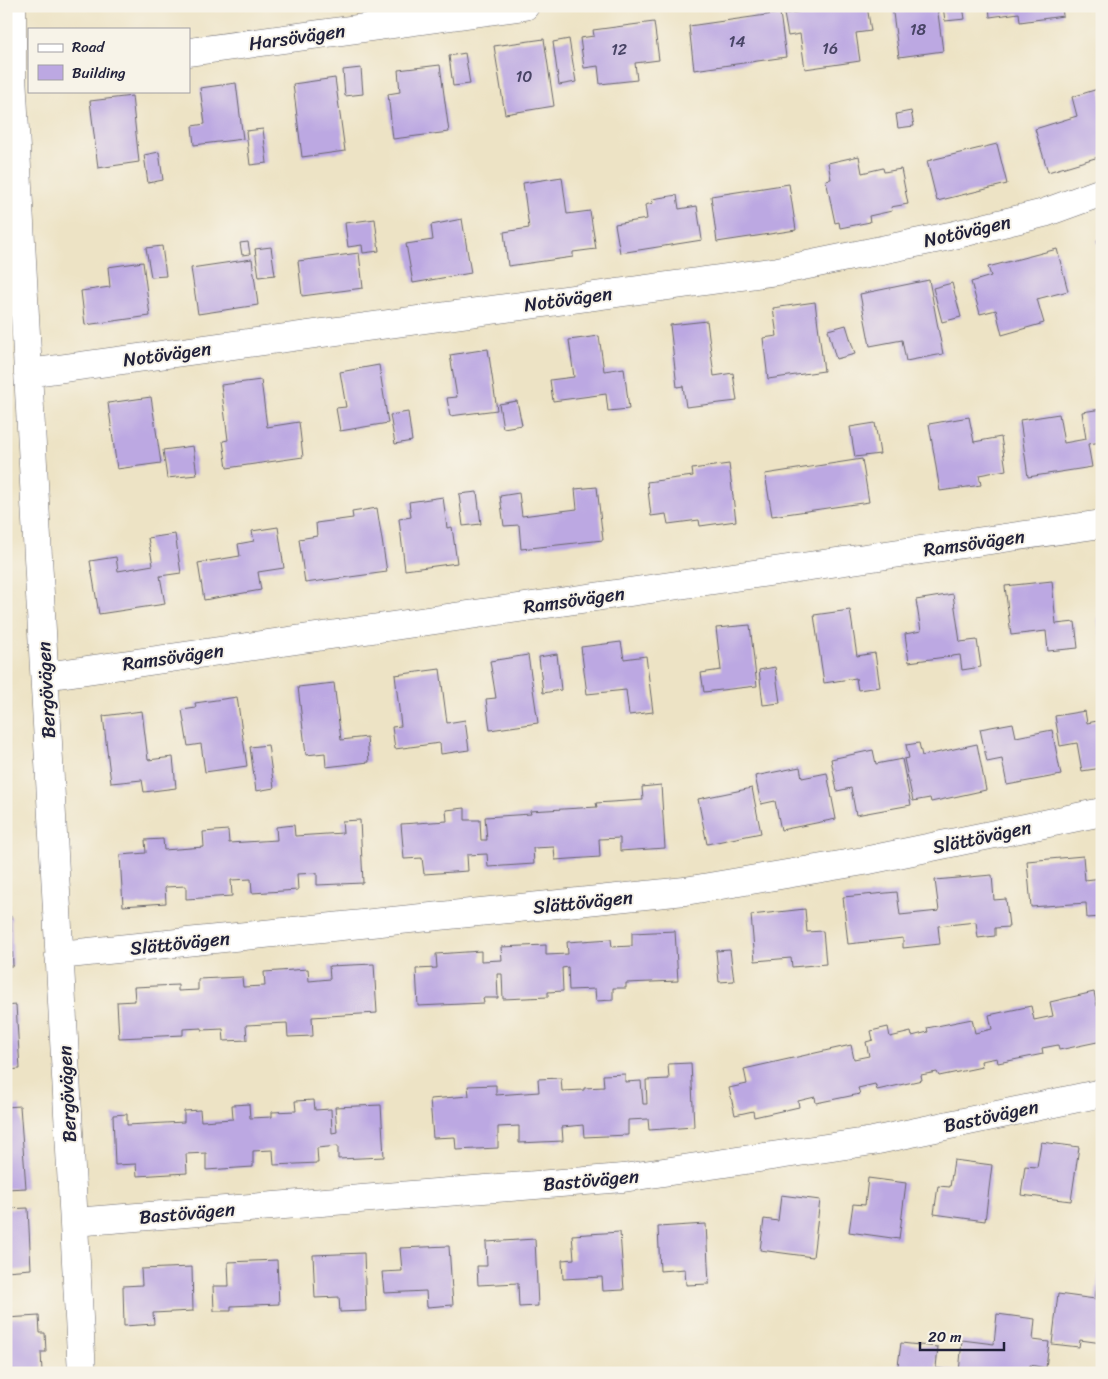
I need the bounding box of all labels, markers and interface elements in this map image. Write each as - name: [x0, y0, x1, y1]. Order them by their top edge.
- street label: Harsövägen: [247, 14, 347, 60]
- house number: 18: [910, 15, 927, 44]
- house number: 14: [729, 27, 745, 56]
- legend: [28, 28, 190, 92]
- text: Road: [72, 34, 105, 60]
- house number: 16: [822, 34, 838, 63]
- house number: 12: [611, 35, 627, 64]
- text: Building: [72, 60, 126, 86]
- house number: 10: [516, 62, 532, 91]
- street label: Notövägen: [920, 205, 1014, 257]
- street label: Notövägen: [522, 276, 614, 322]
- street label: Notövägen: [121, 331, 213, 377]
- street label: Ramsövägen: [921, 520, 1027, 566]
- street label: Ramsövägen: [521, 577, 627, 623]
- street label: Ramsövägen: [120, 634, 226, 680]
- street label: Bergövägen: [27, 641, 65, 739]
- street label: Slättövägen: [930, 810, 1034, 864]
- street label: Slättövägen: [531, 880, 635, 924]
- street label: Slättövägen: [128, 921, 232, 965]
- street label: Bergövägen: [48, 1045, 86, 1143]
- street label: Bastövägen: [941, 1090, 1041, 1142]
- street label: Bastövägen: [542, 1159, 640, 1201]
- street label: Bastövägen: [138, 1192, 236, 1234]
- scale bar: [920, 1319, 1004, 1351]
- text: 20 m: [928, 1324, 962, 1350]

